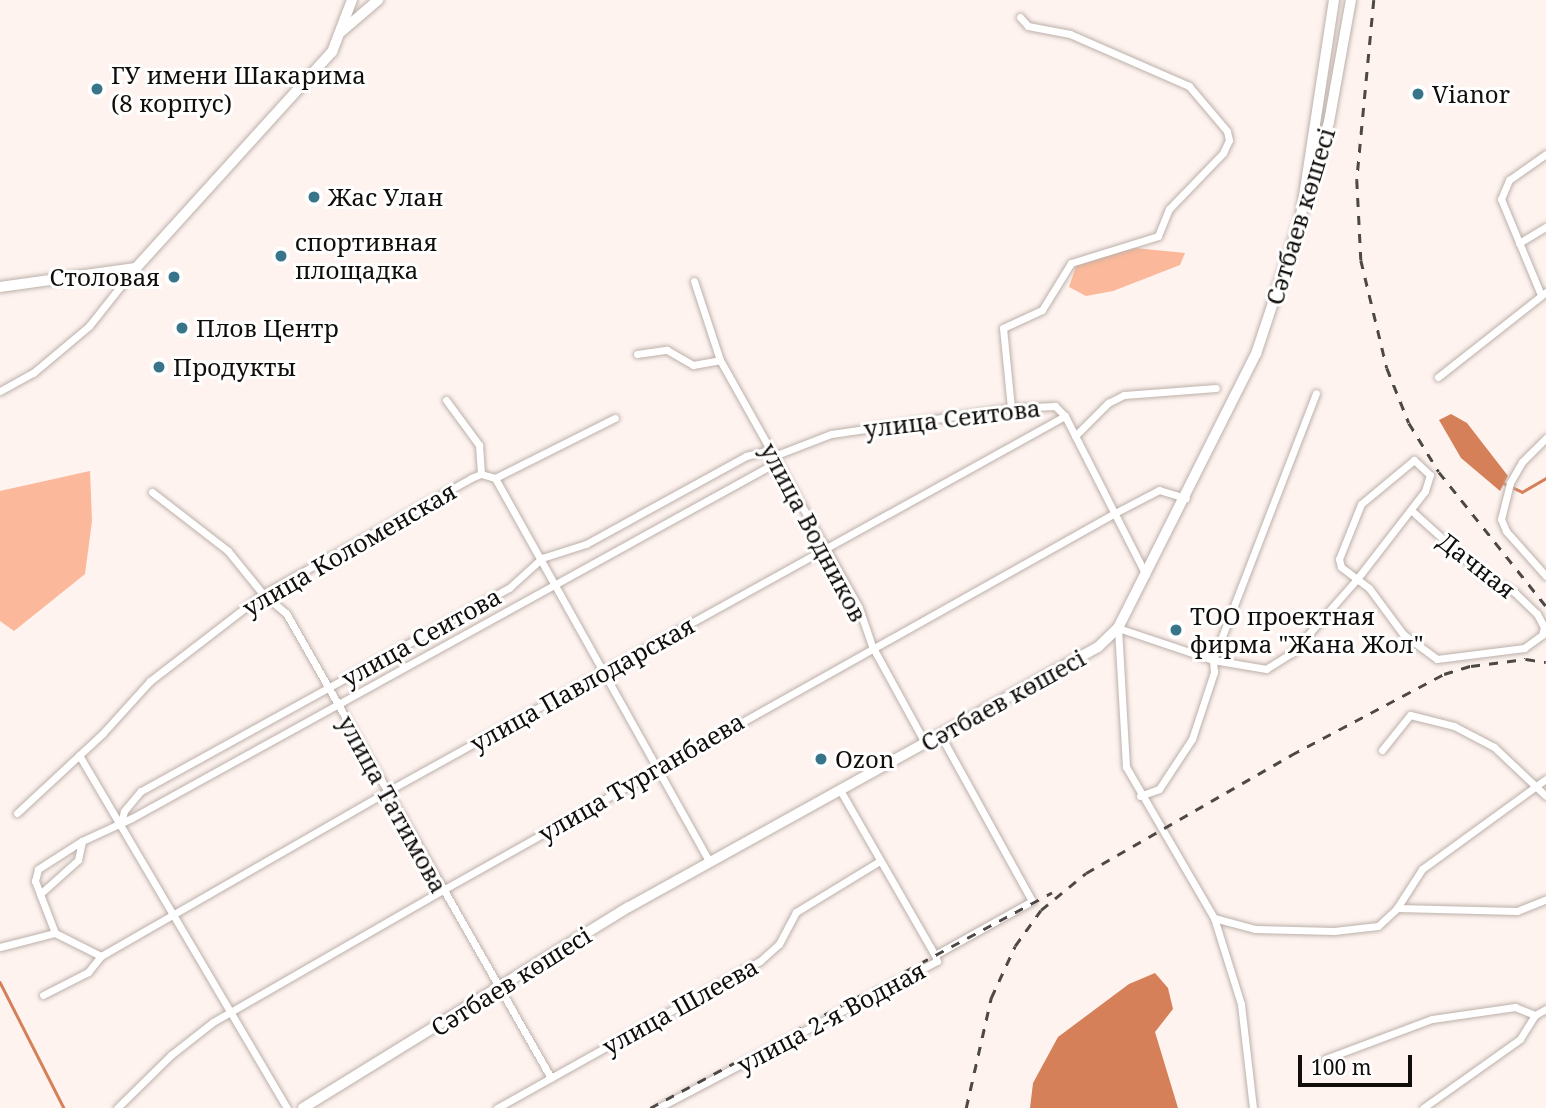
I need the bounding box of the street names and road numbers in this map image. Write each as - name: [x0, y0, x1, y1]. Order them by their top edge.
- street label: Сәтбаев көшесі: [1259, 124, 1341, 308]
- street label: улица Сеитова: [862, 393, 1042, 443]
- street label: улица Водников: [755, 438, 873, 626]
- street label: улица Коломенская: [237, 476, 461, 622]
- street label: Дачная: [1433, 526, 1521, 604]
- street label: улица Сеитова: [336, 581, 506, 693]
- street label: улица Павлодарская: [465, 610, 699, 758]
- street label: Сәтбаев көшесі: [916, 643, 1090, 757]
- street label: улица Турганбаева: [533, 706, 749, 848]
- street label: улица Татимова: [332, 710, 454, 898]
- street label: Сәтбаев көшесі: [425, 920, 597, 1042]
- street label: улица Шлеева: [597, 951, 763, 1061]
- street label: улица 2-я Водная: [732, 955, 930, 1079]

